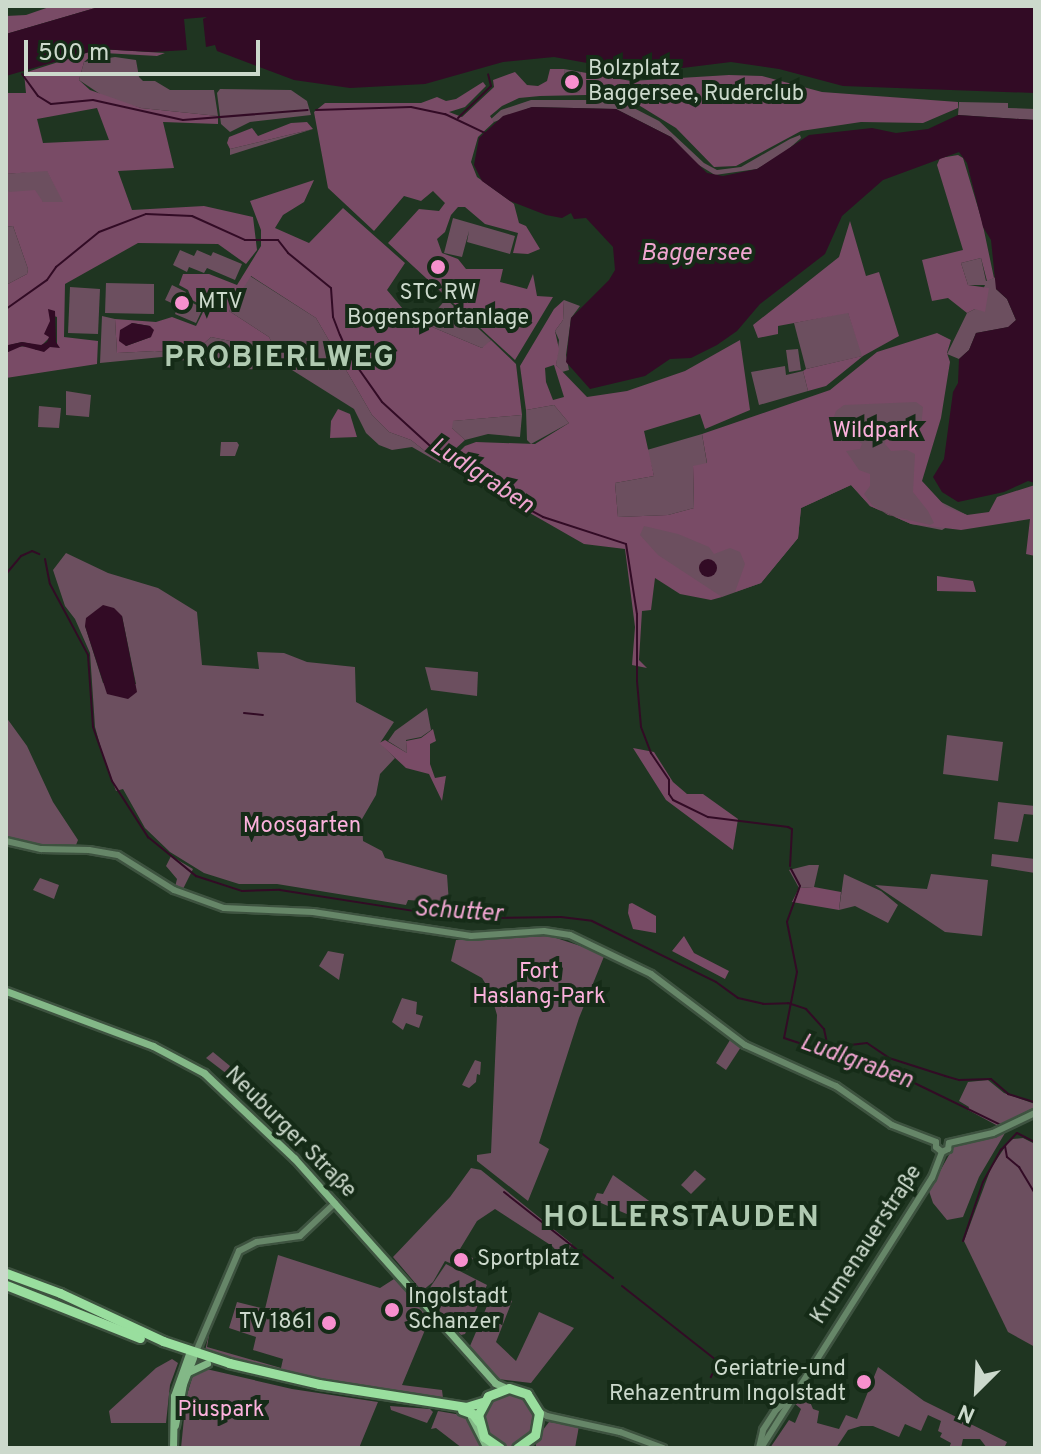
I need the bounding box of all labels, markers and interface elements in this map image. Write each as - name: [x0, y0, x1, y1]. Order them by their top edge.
- scale bar: [28, 24, 264, 74]
- text: 500 m: [38, 39, 109, 69]
- place label: Bolzplatz Baggersee, Ruderclub: [588, 56, 804, 108]
- marker: Bolzplatz Baggersee, Ruderclub: [563, 73, 581, 91]
- water label: Baggersee: [641, 241, 751, 269]
- marker: STC RW Bogensportanlage: [429, 258, 447, 276]
- place label: STC RW Bogensportanlage: [347, 280, 529, 332]
- place label: MTV: [198, 290, 243, 316]
- marker: MTV: [173, 294, 191, 312]
- district label: PROBIERLWEG: [164, 341, 396, 377]
- park label: Wildpark: [833, 419, 919, 445]
- water label: Ludlgraben: [424, 433, 538, 521]
- park label: Moosgarten: [243, 814, 361, 840]
- water label: Schutter: [413, 896, 503, 930]
- park label: Fort Haslang-Park: [472, 959, 606, 1010]
- water label: Ludlgraben: [796, 1029, 916, 1097]
- street label: Neuburger Straße: [219, 1062, 361, 1204]
- street label: Krumenauerstraße: [806, 1161, 928, 1329]
- district label: HOLLERSTAUDEN: [543, 1201, 821, 1237]
- place label: Sportplatz: [477, 1247, 580, 1273]
- marker: Sportplatz: [452, 1251, 470, 1269]
- place label: Ingolstadt Schanzer: [408, 1284, 508, 1336]
- marker: Ingolstadt Schanzer: [383, 1301, 401, 1319]
- place label: TV 1861: [238, 1310, 313, 1336]
- marker: TV 1861: [320, 1314, 338, 1332]
- north arrow: [937, 1350, 1017, 1430]
- place label: Geriatrie-und Rehazentrum Ingolstadt: [609, 1356, 846, 1408]
- marker: Geriatrie-und Rehazentrum Ingolstadt: [853, 1371, 875, 1393]
- text: N: [954, 1397, 980, 1428]
- park label: Piuspark: [178, 1398, 264, 1424]

